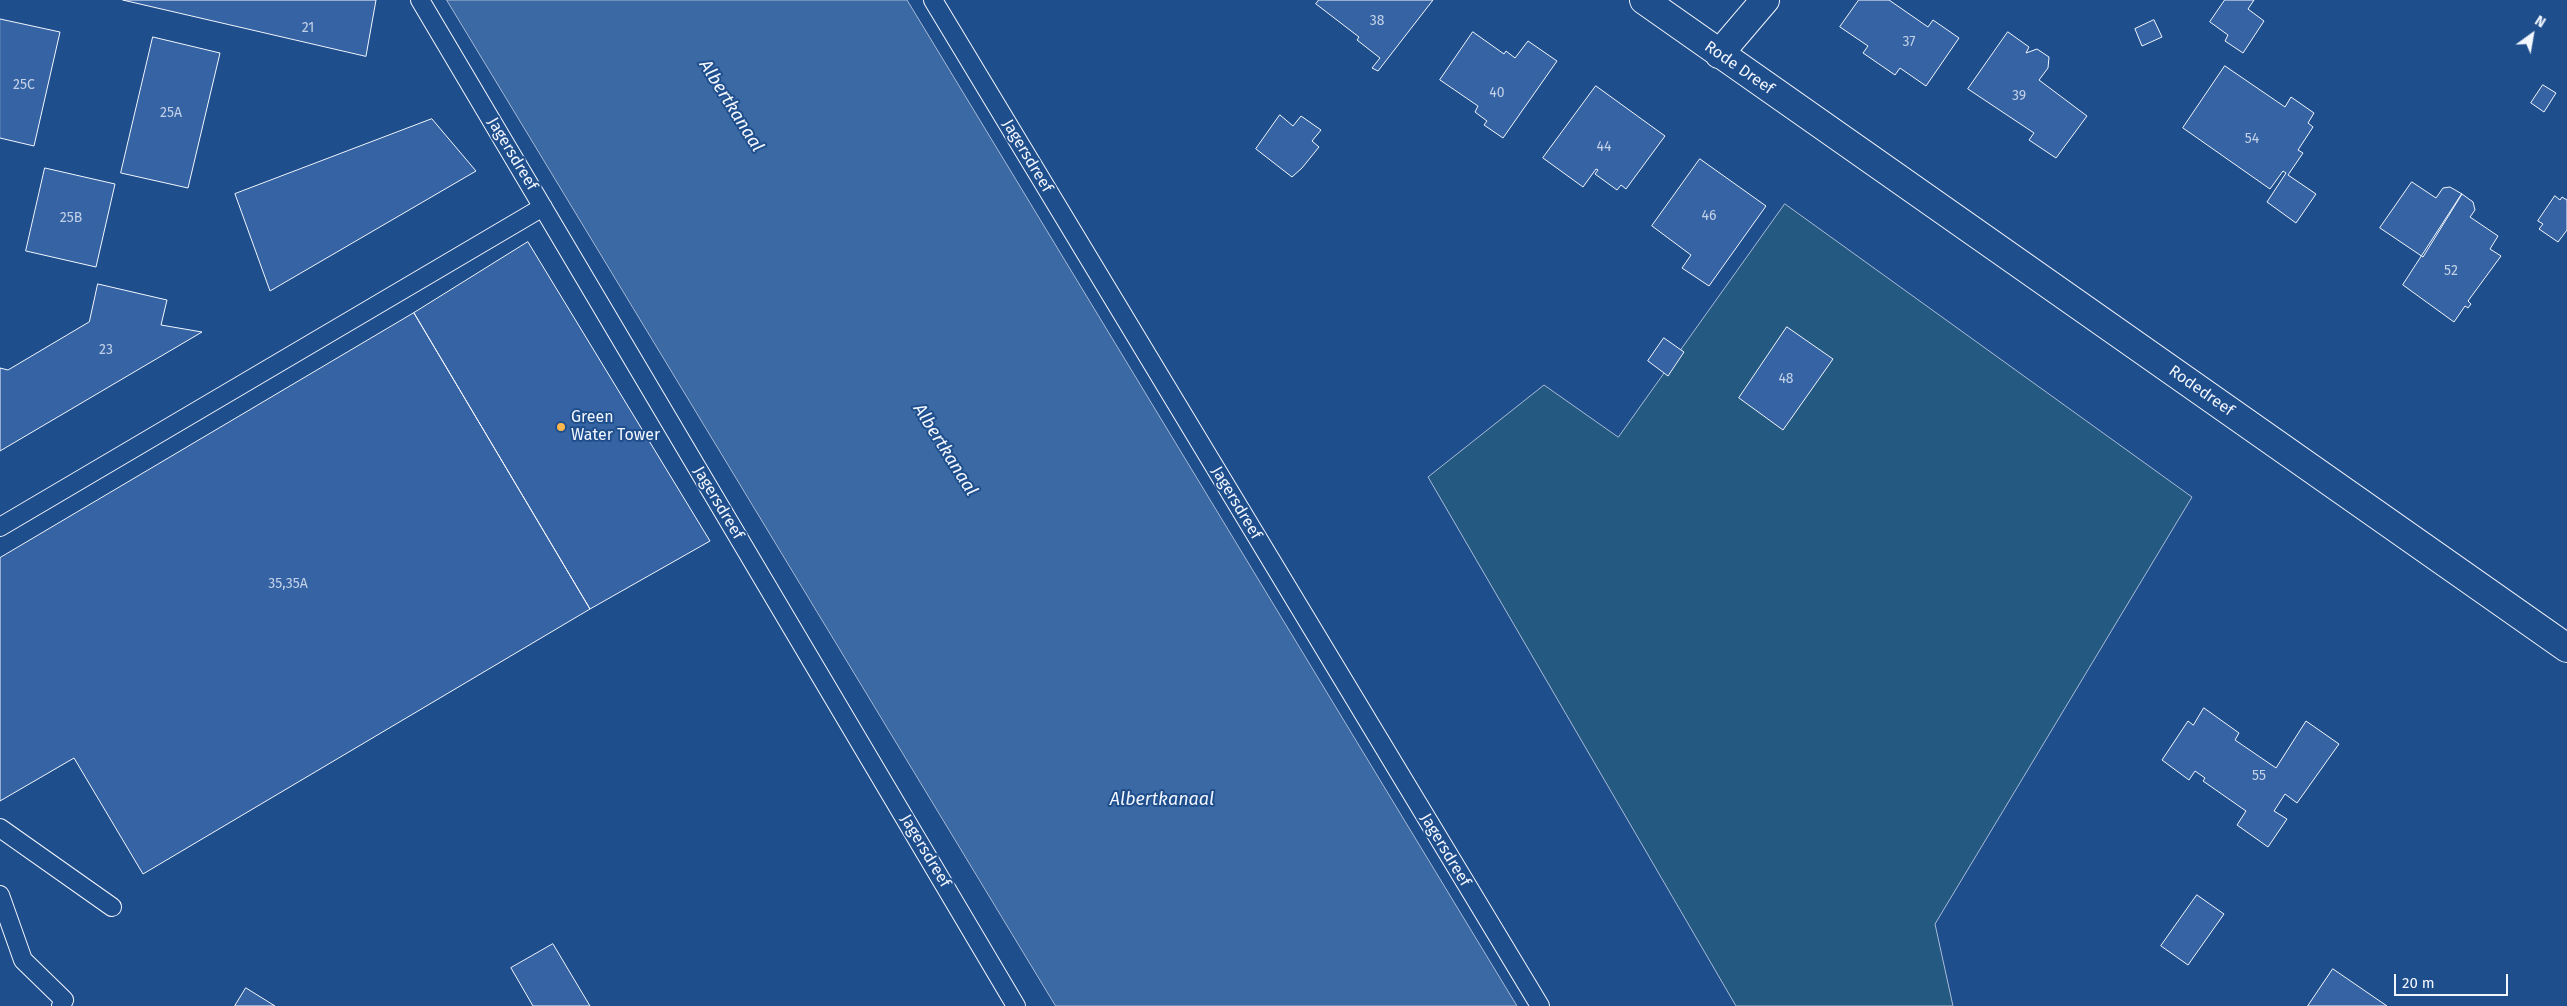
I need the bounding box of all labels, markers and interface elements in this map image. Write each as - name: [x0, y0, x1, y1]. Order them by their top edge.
- north arrow: [2507, 10, 2557, 60]
- text: N: [2532, 12, 2549, 32]
- house number: 38: [1370, 13, 1384, 29]
- house number: 21: [302, 20, 314, 36]
- house number: 37: [1902, 34, 1916, 50]
- street label: Rode Dreef: [1701, 37, 1777, 99]
- water label: Albertkanaal: [694, 56, 768, 156]
- house number: 25C: [13, 77, 35, 93]
- house number: 40: [1489, 85, 1505, 101]
- house number: 39: [2012, 88, 2026, 104]
- house number: 25A: [160, 105, 182, 121]
- street label: Jagersdreef: [483, 114, 541, 194]
- street label: Jagersdreef: [998, 116, 1056, 196]
- house number: 54: [2245, 131, 2259, 147]
- house number: 44: [1597, 139, 1611, 155]
- house number: 46: [1702, 208, 1716, 224]
- house number: 25B: [60, 210, 82, 226]
- house number: 52: [2444, 263, 2458, 279]
- house number: 23: [99, 342, 113, 358]
- street label: Rodedreef: [2165, 362, 2237, 420]
- house number: 48: [1778, 371, 1794, 387]
- water label: Albertkanaal: [908, 400, 982, 500]
- place label: Green Water Tower: [571, 408, 660, 446]
- marker: Green Water Tower: [555, 421, 567, 433]
- street label: Jagersdreef: [689, 463, 747, 543]
- street label: Jagersdreef: [1207, 463, 1265, 543]
- house number: 35,35A: [268, 576, 308, 592]
- house number: 55: [2252, 768, 2266, 784]
- water label: Albertkanaal: [1110, 789, 1214, 811]
- street label: Jagersdreef: [1416, 810, 1474, 890]
- street label: Jagersdreef: [896, 811, 954, 891]
- scale bar: [2397, 964, 2511, 996]
- text: 20 m: [2402, 974, 2435, 992]

